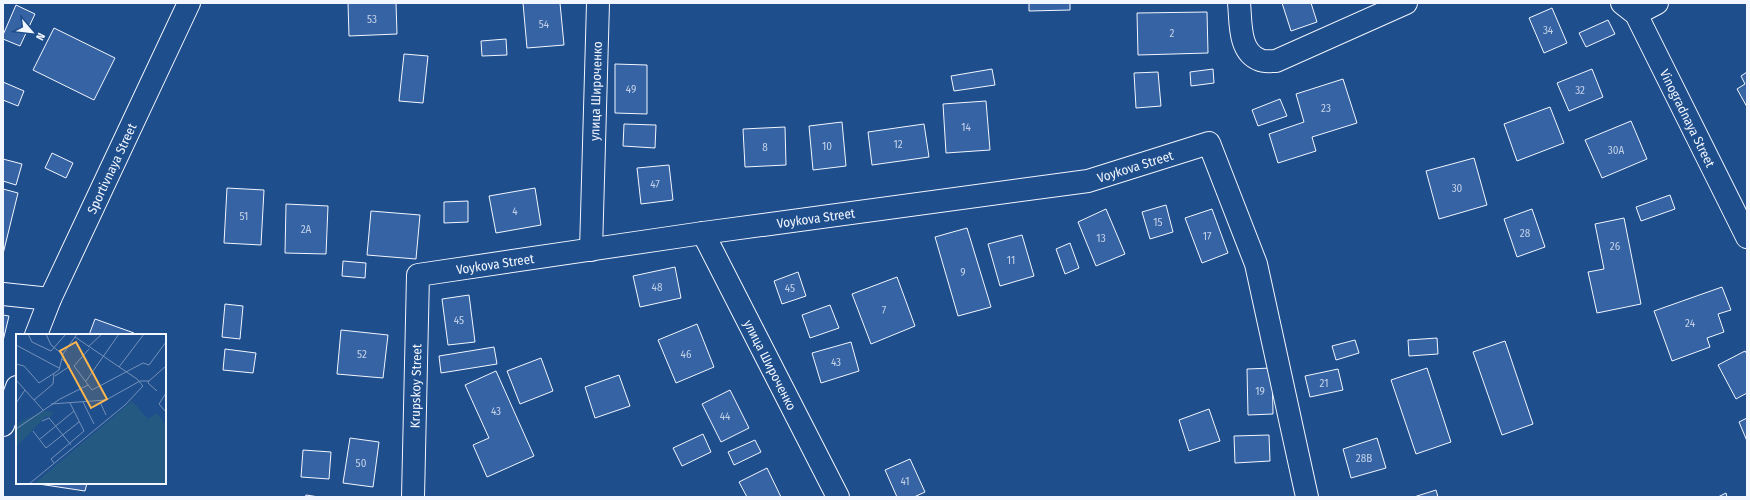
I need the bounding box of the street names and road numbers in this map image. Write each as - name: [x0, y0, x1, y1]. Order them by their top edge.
- street label: улица Широченко: [587, 41, 605, 141]
- street label: Vinogradnaya Street: [1657, 67, 1718, 170]
- street label: Sportivnaya Street: [84, 120, 140, 216]
- street label: Voykova Street: [1095, 148, 1176, 186]
- street label: Voykova Street: [776, 205, 857, 231]
- street label: Voykova Street: [455, 251, 536, 277]
- street label: улица Широченко: [741, 317, 799, 413]
- street label: Krupskoy Street: [408, 343, 424, 428]

